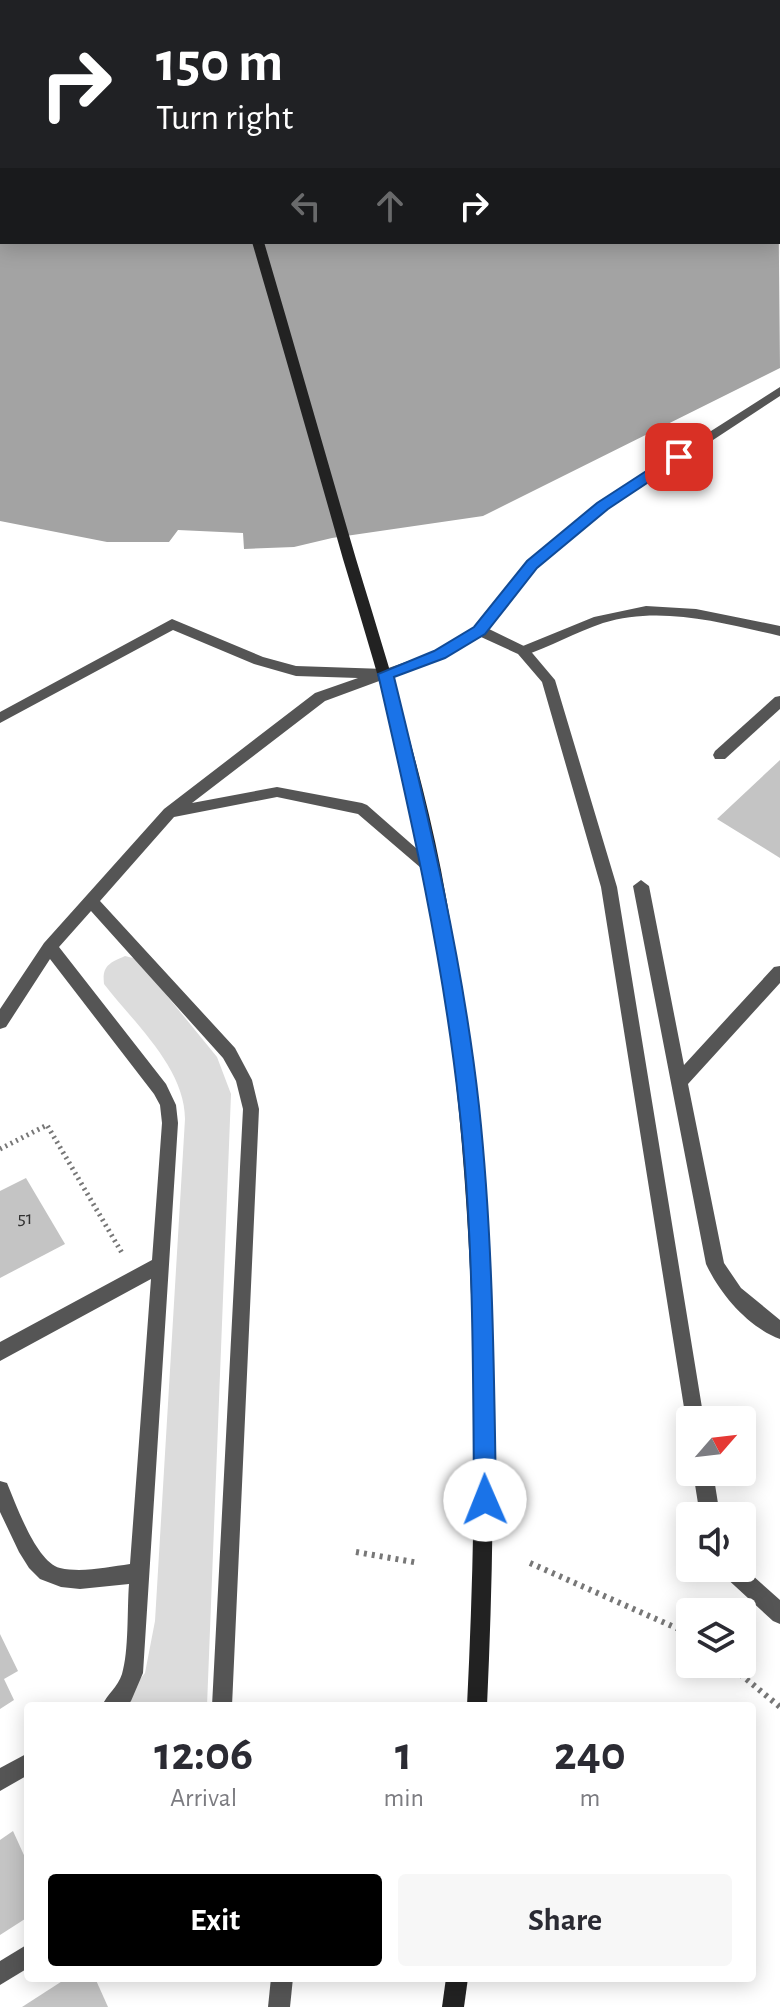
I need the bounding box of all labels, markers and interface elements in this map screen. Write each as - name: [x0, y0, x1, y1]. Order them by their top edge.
- icon: right: [24, 32, 128, 136]
- text: 150 m: [156, 35, 283, 91]
- text: Turn right: [156, 100, 293, 136]
- icon: left: [284, 184, 328, 228]
- icon: ahead: [368, 184, 412, 228]
- icon: right: [452, 184, 496, 228]
- pin: [645, 423, 713, 491]
- icon: arrive: [657, 435, 701, 479]
- house number: 51: [17, 1208, 33, 1228]
- north arrow: [676, 1406, 756, 1486]
- map controls: [676, 1406, 756, 1678]
- position arrow: [443, 1458, 527, 1542]
- button: sound: [676, 1502, 756, 1582]
- button: layers: [676, 1598, 756, 1678]
- text: 12:06: [154, 1731, 253, 1779]
- text: 1: [395, 1731, 412, 1779]
- text: 240: [554, 1731, 626, 1779]
- text: Arrival: [170, 1785, 237, 1811]
- text: min: [383, 1785, 424, 1811]
- text: m: [580, 1785, 600, 1811]
- button: Exit: [48, 1874, 382, 1966]
- button: Share: [398, 1874, 732, 1966]

